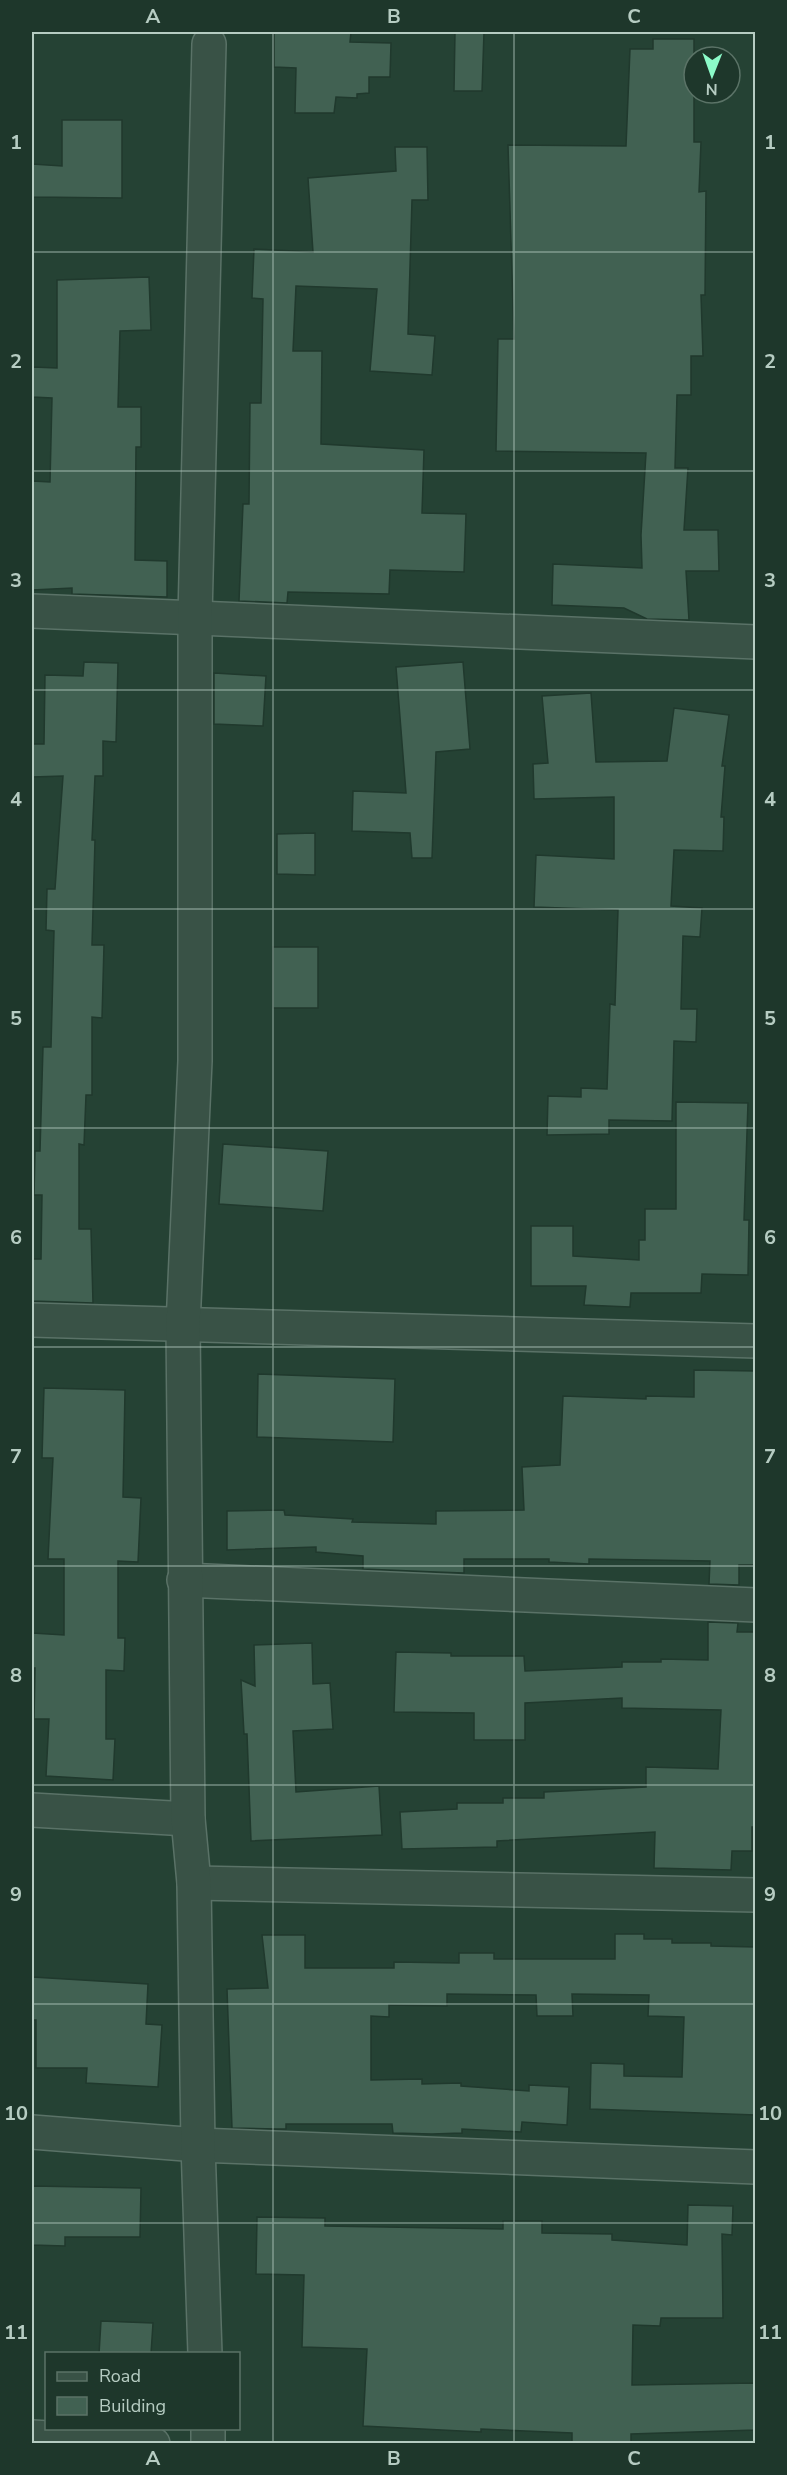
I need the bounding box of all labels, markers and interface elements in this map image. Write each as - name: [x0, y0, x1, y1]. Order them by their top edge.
- text: A: [146, 3, 161, 30]
- text: B: [387, 3, 401, 30]
- text: C: [627, 3, 641, 30]
- north arrow: [682, 45, 742, 105]
- text: N: [706, 78, 718, 100]
- text: 1: [10, 129, 22, 156]
- text: 1: [764, 129, 776, 156]
- text: 2: [10, 348, 22, 375]
- text: 2: [764, 348, 776, 375]
- text: 3: [10, 567, 22, 594]
- text: 3: [764, 567, 776, 594]
- text: 4: [10, 786, 22, 813]
- text: 4: [764, 786, 776, 813]
- text: 5: [10, 1005, 22, 1032]
- text: 5: [764, 1005, 776, 1032]
- text: 6: [10, 1224, 22, 1251]
- text: 6: [764, 1224, 776, 1251]
- text: 7: [10, 1443, 22, 1470]
- text: 7: [764, 1443, 776, 1470]
- text: 8: [10, 1662, 22, 1689]
- text: 8: [764, 1662, 776, 1689]
- text: 9: [10, 1881, 22, 1908]
- text: 9: [764, 1881, 776, 1908]
- text: 10: [4, 2100, 28, 2127]
- text: 10: [758, 2100, 782, 2127]
- text: 11: [4, 2319, 28, 2346]
- text: 11: [758, 2319, 782, 2346]
- legend: [45, 2352, 240, 2430]
- text: Road: [99, 2364, 141, 2388]
- text: Building: [99, 2394, 166, 2418]
- text: A: [146, 2445, 161, 2472]
- text: B: [387, 2445, 401, 2472]
- text: C: [627, 2445, 641, 2472]

